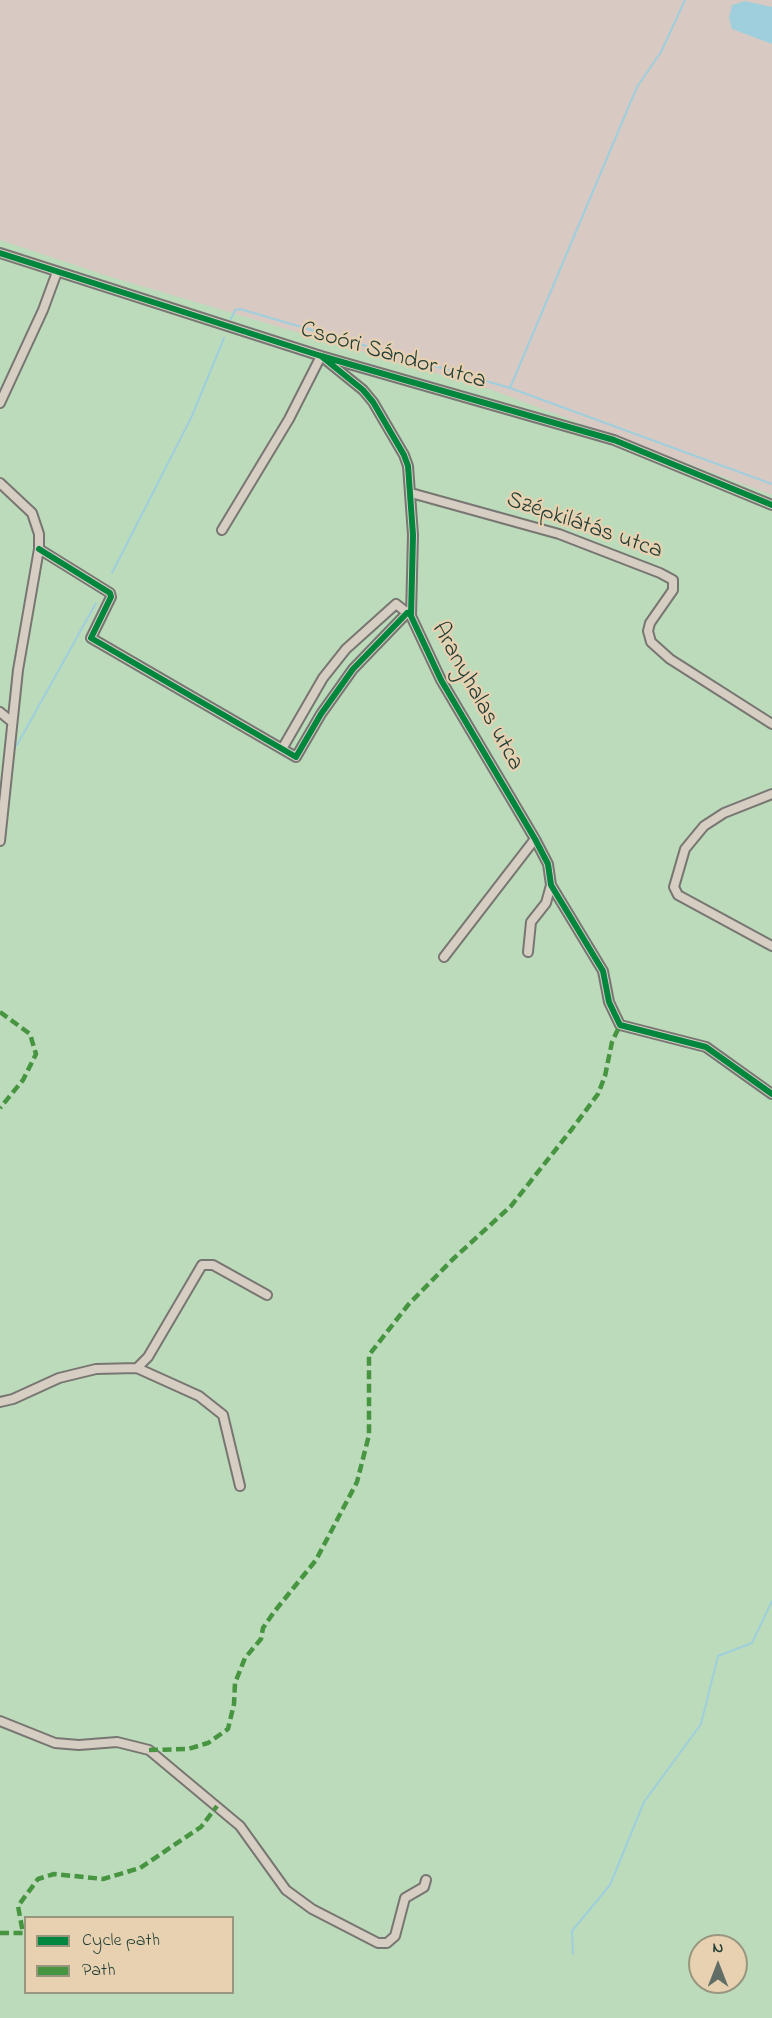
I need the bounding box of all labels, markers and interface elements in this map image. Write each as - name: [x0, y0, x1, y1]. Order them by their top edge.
- street label: Csoóri Sándor utca: [297, 317, 489, 397]
- street label: Szépkilátás utca: [502, 487, 666, 567]
- street label: Aranyhalas utca: [423, 618, 529, 776]
- legend: [24, 1916, 234, 1994]
- text: Cycle path: [82, 1928, 160, 1954]
- north arrow: [688, 1934, 748, 1994]
- text: N: [713, 1936, 723, 1960]
- text: Path: [82, 1958, 116, 1984]

